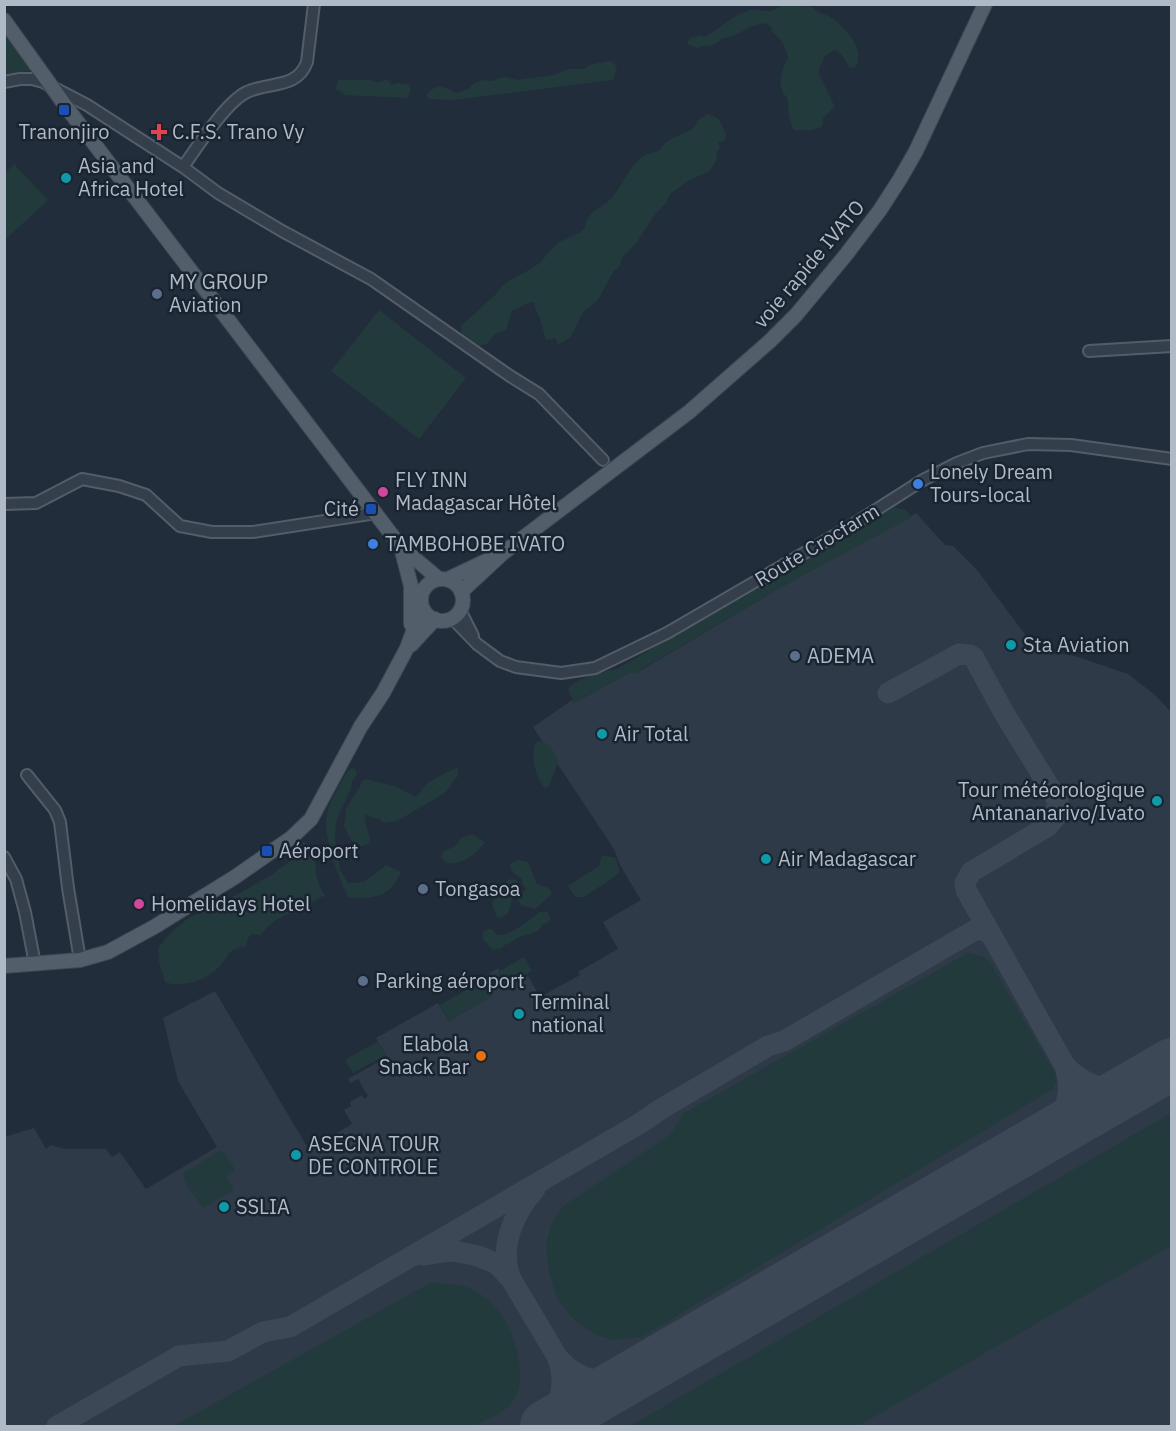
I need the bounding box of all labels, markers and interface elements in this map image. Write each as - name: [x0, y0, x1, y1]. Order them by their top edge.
- marker: Tranonjiro: [57, 103, 71, 117]
- place label: Tranonjiro: [19, 118, 109, 145]
- place label: C.F.S. Trano Vy: [172, 118, 304, 145]
- marker: C.F.S. Trano Vy: [150, 123, 168, 141]
- place label: Asia and Africa Hotel: [78, 152, 184, 202]
- marker: Asia and Africa Hotel: [59, 171, 73, 185]
- street label: voie rapide IVATO: [747, 194, 870, 333]
- place label: MY GROUP Aviation: [169, 268, 268, 318]
- marker: MY GROUP Aviation: [150, 287, 164, 301]
- place label: Lonely Dream Tours-local: [930, 458, 1053, 508]
- place label: FLY INN Madagascar Hôtel: [395, 466, 557, 516]
- marker: Lonely Dream Tours-local: [911, 477, 925, 491]
- marker: FLY INN Madagascar Hôtel: [376, 485, 390, 499]
- place label: Cité: [324, 495, 359, 522]
- street label: Route Crocfarm: [750, 497, 884, 592]
- marker: Cité: [364, 502, 378, 516]
- place label: TAMBOHOBE IVATO: [385, 530, 565, 557]
- marker: TAMBOHOBE IVATO: [366, 537, 380, 551]
- place label: Sta Aviation: [1023, 631, 1130, 658]
- marker: Sta Aviation: [1004, 638, 1018, 652]
- place label: ADEMA: [807, 642, 874, 669]
- marker: ADEMA: [788, 649, 802, 663]
- place label: Air Total: [614, 720, 688, 747]
- marker: Air Total: [595, 727, 609, 741]
- place label: Tour météorologique Antananarivo/Ivato: [958, 776, 1145, 826]
- marker: Tour météorologique Antananarivo/Ivato: [1150, 794, 1164, 808]
- place label: Aéroport: [279, 837, 358, 864]
- marker: Aéroport: [260, 844, 274, 858]
- place label: Air Madagascar: [778, 845, 916, 872]
- marker: Air Madagascar: [759, 852, 773, 866]
- place label: Tongasoa: [435, 875, 521, 902]
- marker: Tongasoa: [416, 882, 430, 896]
- place label: Homelidays Hotel: [151, 890, 310, 917]
- marker: Homelidays Hotel: [132, 897, 146, 911]
- place label: Parking aéroport: [375, 967, 524, 994]
- marker: Parking aéroport: [356, 974, 370, 988]
- place label: Terminal national: [531, 988, 609, 1038]
- marker: Terminal national: [512, 1007, 526, 1021]
- place label: Elabola Snack Bar: [379, 1030, 469, 1080]
- marker: Elabola Snack Bar: [474, 1049, 488, 1063]
- place label: ASECNA TOUR DE CONTROLE: [308, 1130, 440, 1180]
- marker: ASECNA TOUR DE CONTROLE: [289, 1148, 303, 1162]
- place label: SSLIA: [236, 1193, 290, 1220]
- marker: SSLIA: [217, 1200, 231, 1214]

